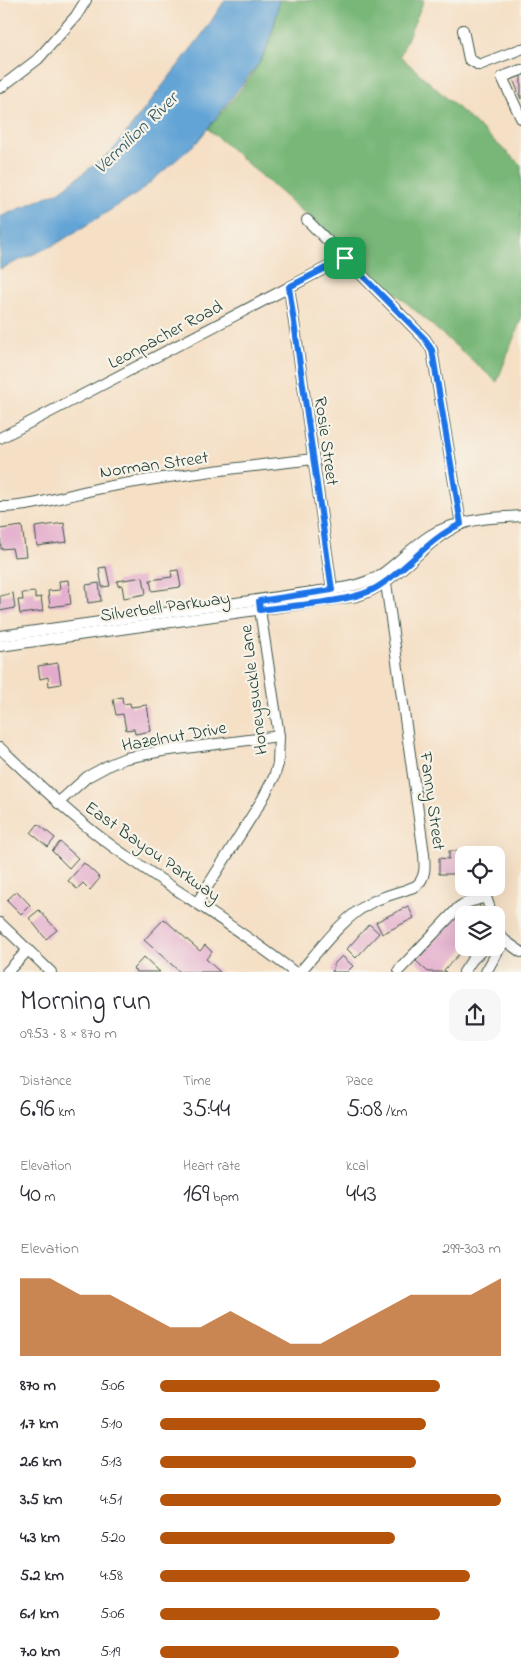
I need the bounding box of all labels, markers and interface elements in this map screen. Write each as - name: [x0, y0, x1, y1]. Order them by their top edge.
- water label: Vermilion River: [88, 85, 187, 181]
- pin: [324, 237, 366, 279]
- icon: arrive: [331, 244, 359, 272]
- street label: Leonpacher Road: [104, 295, 228, 377]
- street label: Rosie Street: [306, 395, 344, 487]
- street label: Norman Street: [98, 445, 210, 486]
- street label: Silverbell Parkway: [99, 586, 232, 630]
- street label: Honeysuckle Lane: [234, 622, 276, 756]
- street label: Hazelnut Drive: [120, 716, 230, 760]
- street label: Fanny Street: [411, 749, 451, 852]
- street label: East Bayou Parkway: [78, 796, 225, 909]
- map controls: [455, 846, 505, 956]
- button: locate: [455, 846, 505, 896]
- button: layers: [455, 906, 505, 956]
- text: Morning run: [20, 982, 151, 1023]
- button: share: [449, 989, 501, 1041]
- text: 09:53 · 8 × 870 m: [20, 1022, 117, 1046]
- text: Distance: [20, 1071, 72, 1092]
- text: Time: [183, 1071, 211, 1092]
- text: Pace: [346, 1071, 373, 1092]
- text: 6.96: [20, 1092, 55, 1128]
- text: 35:44: [183, 1092, 230, 1128]
- text: 5:08: [346, 1092, 383, 1128]
- text: km: [55, 1102, 75, 1123]
- text: /km: [383, 1102, 407, 1123]
- text: Elevation: [20, 1156, 71, 1177]
- text: Heart rate: [183, 1156, 240, 1177]
- text: kcal: [346, 1156, 368, 1177]
- text: 40: [20, 1177, 41, 1213]
- text: 169: [183, 1177, 209, 1213]
- text: 443: [346, 1177, 377, 1213]
- text: m: [41, 1187, 55, 1208]
- text: bpm: [209, 1187, 239, 1208]
- text: Elevation: [20, 1237, 79, 1261]
- text: 299–303 m: [442, 1237, 501, 1261]
- text: 870 m: [20, 1374, 56, 1398]
- text: 5:06: [100, 1374, 124, 1398]
- text: 1.7 km: [20, 1412, 58, 1436]
- text: 5:10: [100, 1412, 123, 1436]
- text: 2.6 km: [20, 1450, 62, 1474]
- text: 5:13: [100, 1450, 122, 1474]
- text: 3.5 km: [20, 1488, 62, 1512]
- text: 4:51: [100, 1488, 122, 1512]
- text: 4.3 km: [20, 1526, 60, 1550]
- text: 5:20: [100, 1526, 125, 1550]
- text: 5.2 km: [20, 1564, 64, 1588]
- text: 4:58: [100, 1564, 123, 1588]
- text: 6.1 km: [20, 1602, 59, 1626]
- text: 5:06: [100, 1602, 124, 1626]
- text: 7.0 km: [20, 1640, 60, 1664]
- text: 5:19: [100, 1640, 120, 1664]

